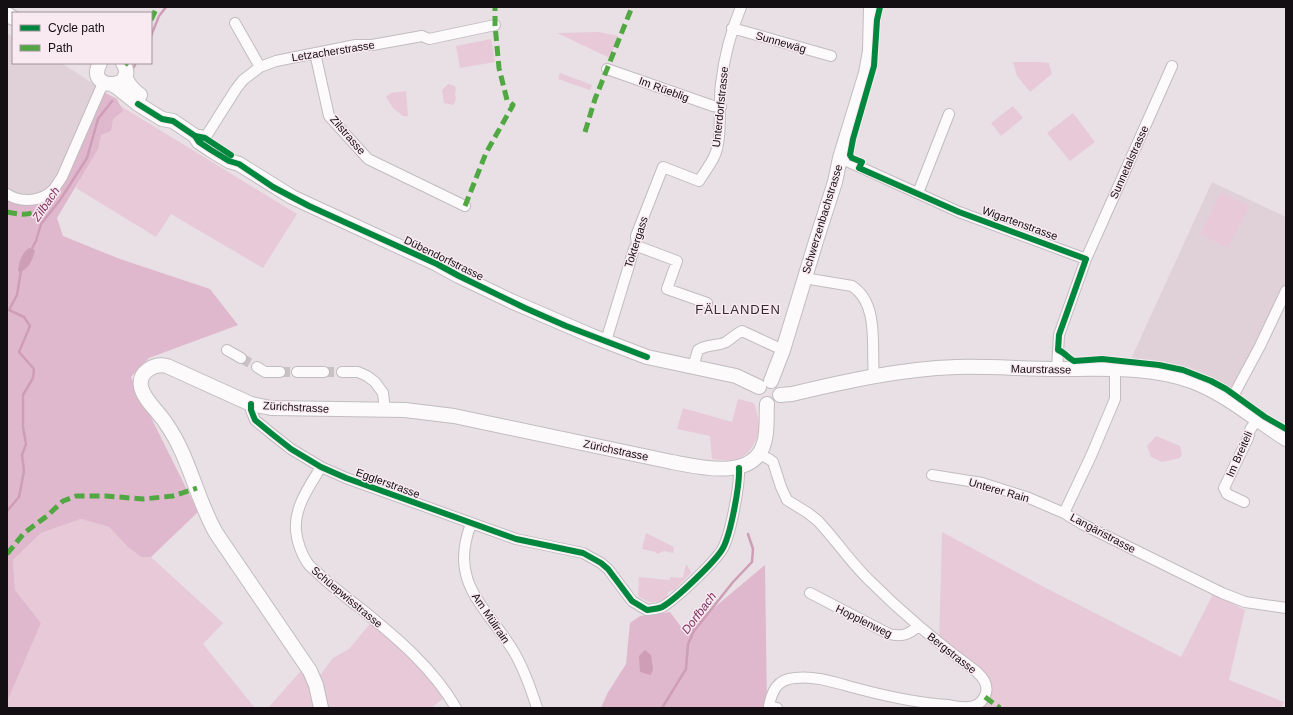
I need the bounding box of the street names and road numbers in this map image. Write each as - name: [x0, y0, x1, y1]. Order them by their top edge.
- street label: Sunnewäg: [754, 29, 808, 55]
- street label: Letzacherstrasse: [291, 39, 375, 63]
- street label: Unterdorfstrasse: [710, 66, 730, 148]
- street label: Im Rüeblig: [637, 74, 691, 104]
- street label: Zilstrasse: [328, 113, 368, 157]
- street label: Sunnetalstrasse: [1107, 124, 1151, 200]
- street label: Schwerzenbachstrasse: [800, 163, 844, 275]
- street label: Wigartenstrasse: [981, 204, 1059, 242]
- street label: Toktergass: [622, 214, 650, 269]
- street label: Dübendorfstrasse: [402, 234, 486, 282]
- street label: Maurstrasse: [1011, 362, 1071, 376]
- street label: Zürichstrasse: [263, 399, 329, 415]
- street label: Im Breiteli: [1224, 429, 1254, 479]
- street label: Zürichstrasse: [582, 437, 650, 463]
- street label: Egglerstrasse: [354, 466, 422, 500]
- street label: Unterer Rain: [967, 476, 1031, 504]
- street label: Langäristrasse: [1068, 511, 1138, 555]
- street label: Schüepwisstrasse: [309, 564, 385, 630]
- street label: Am Mülirain: [470, 591, 512, 645]
- street label: Hopplenweg: [834, 602, 894, 640]
- street label: Bergstrasse: [925, 630, 979, 676]

